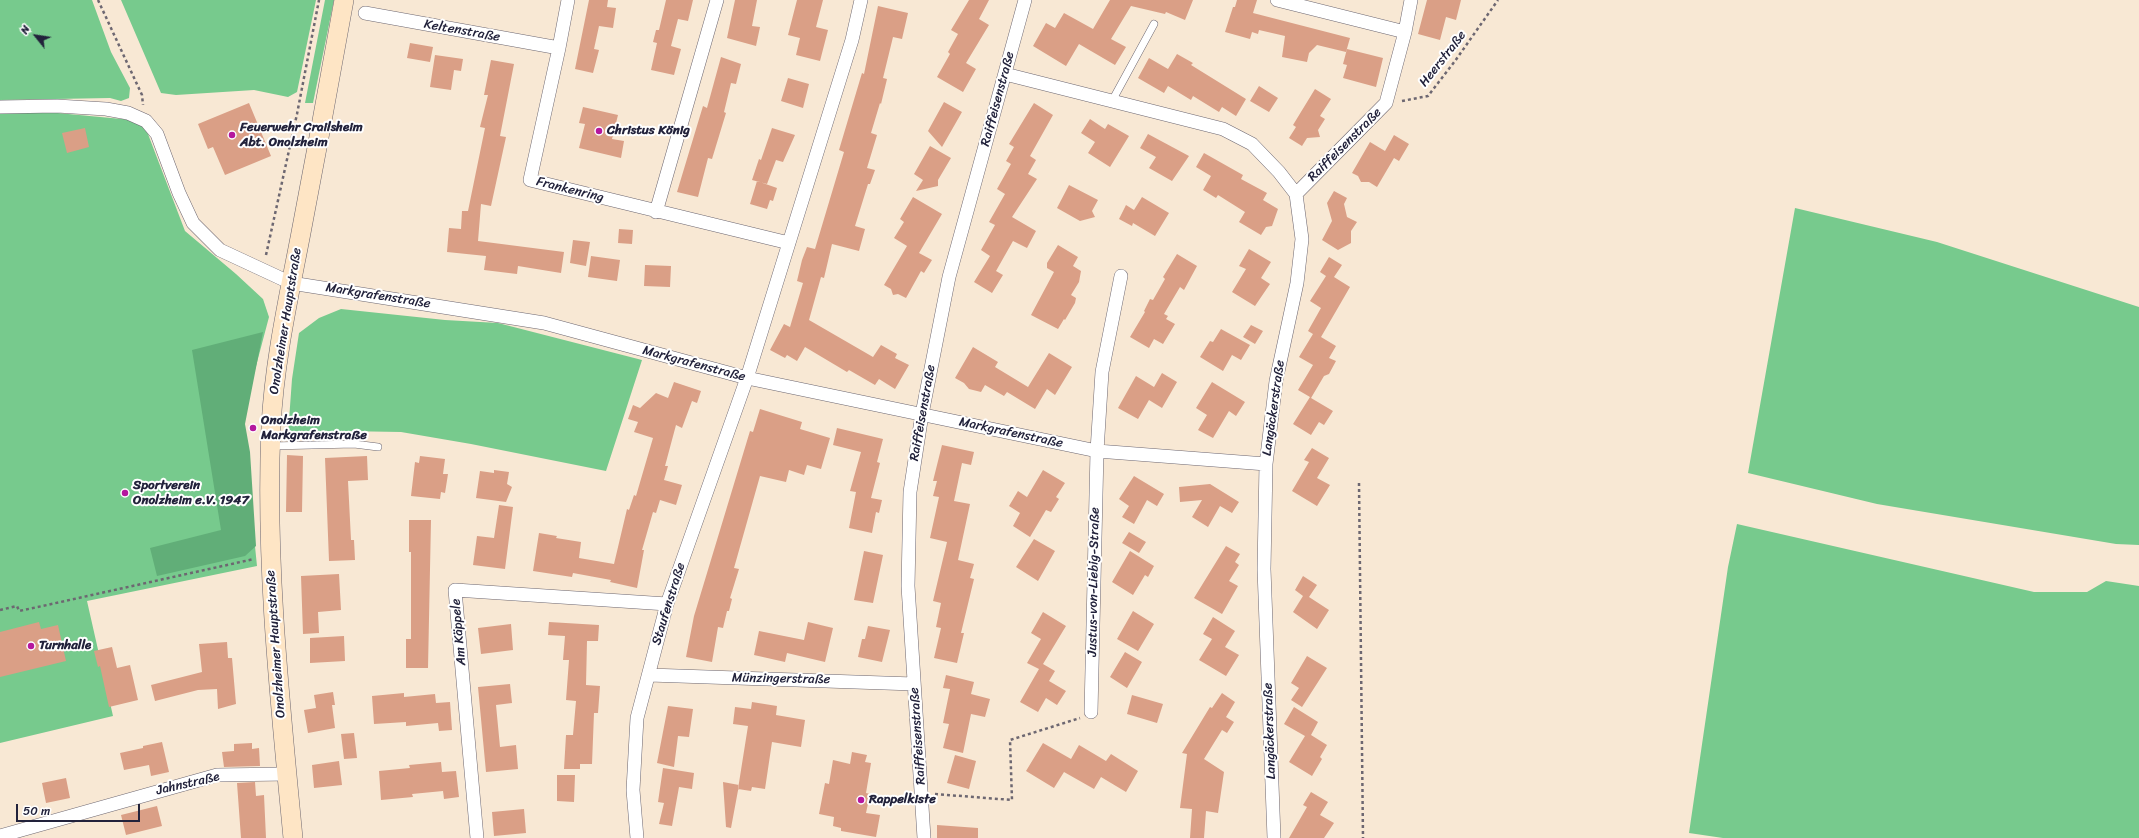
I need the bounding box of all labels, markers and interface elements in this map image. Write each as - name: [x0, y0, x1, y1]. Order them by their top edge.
- north arrow: [16, 16, 56, 56]
- street label: Keltenstraße: [423, 17, 501, 45]
- text: N: [15, 22, 35, 38]
- street label: Heerstraße: [1416, 28, 1470, 90]
- street label: Raiffeisenstraße: [978, 50, 1018, 148]
- street label: Raiffeisenstraße: [1305, 105, 1385, 185]
- place label: Feuerwehr Crailsheim Abt. Onolzheim: [240, 120, 363, 151]
- place label: Christus König: [607, 123, 690, 139]
- marker: Christus König: [594, 126, 604, 136]
- marker: Feuerwehr Crailsheim Abt. Onolzheim: [227, 130, 237, 140]
- street label: Frankenring: [535, 174, 605, 206]
- street label: Onolzheimer Hauptstraße: [267, 247, 305, 395]
- street label: Markgrafenstraße: [324, 280, 432, 312]
- street label: Markgrafenstraße: [641, 343, 747, 385]
- street label: Langäckerstraße: [1260, 359, 1288, 457]
- street label: Raiffeisenstraße: [907, 364, 939, 462]
- place label: Onolzheim Markgrafenstraße: [261, 413, 367, 444]
- street label: Markgrafenstraße: [958, 414, 1064, 452]
- marker: Onolzheim Markgrafenstraße: [248, 423, 258, 433]
- place label: Sportverein Onolzheim e.V. 1947: [133, 478, 249, 509]
- marker: Sportverein Onolzheim e.V. 1947: [120, 488, 130, 498]
- street label: Justus-von-Liebig-Straße: [1085, 507, 1103, 657]
- street label: Staufenstraße: [649, 561, 689, 647]
- street label: Onolzheimer Hauptstraße: [263, 570, 289, 718]
- street label: Am Käppele: [448, 598, 470, 666]
- place label: Turnhalle: [39, 638, 91, 654]
- marker: Turnhalle: [26, 641, 36, 651]
- street label: Münzingerstraße: [732, 670, 830, 688]
- street label: Langäckerstraße: [1261, 682, 1279, 780]
- street label: Raiffeisenstraße: [907, 687, 929, 785]
- street label: Jahnstraße: [155, 769, 221, 799]
- place label: Rappelkiste: [869, 792, 936, 808]
- marker: Rappelkiste: [856, 795, 866, 805]
- scale bar: [18, 796, 142, 822]
- text: 50 m: [23, 800, 50, 822]

